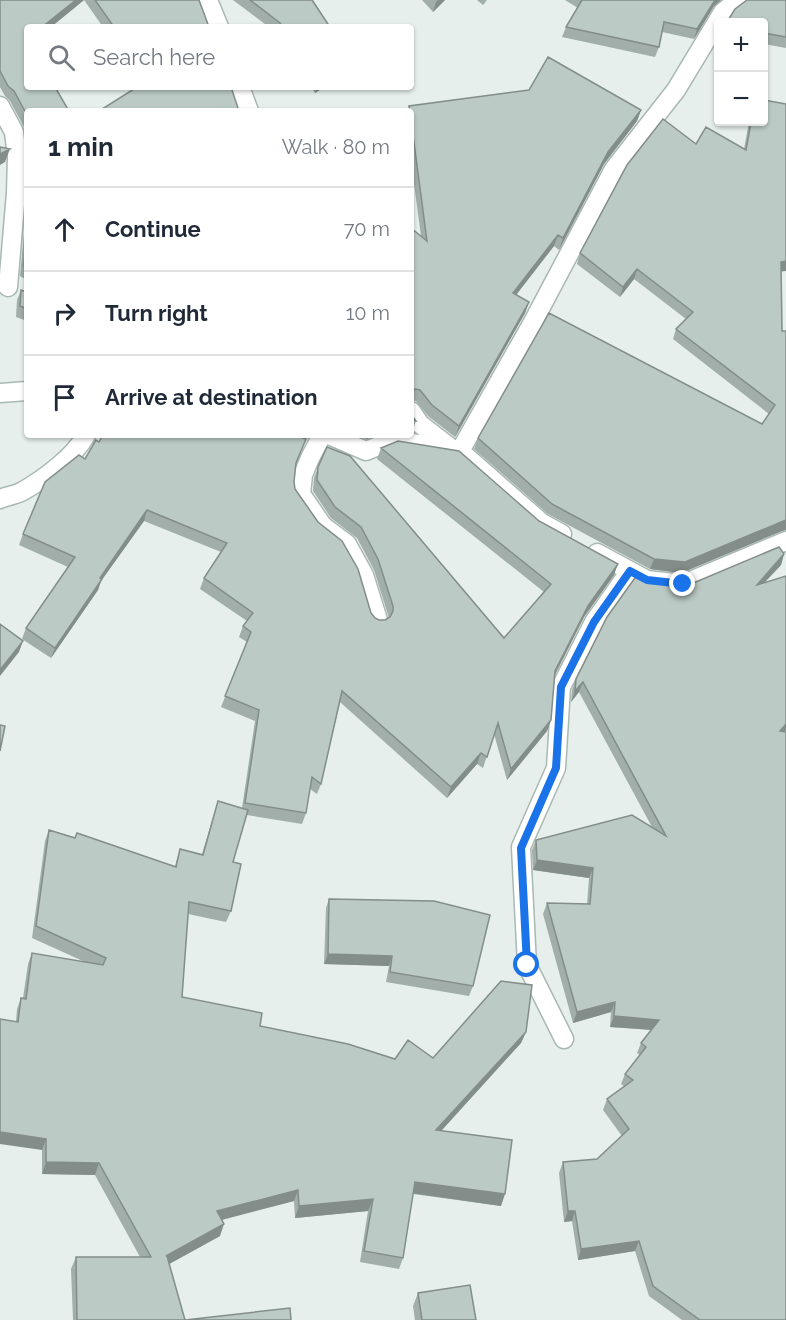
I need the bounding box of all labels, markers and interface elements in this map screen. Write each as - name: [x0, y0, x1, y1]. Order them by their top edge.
- map controls: [714, 18, 768, 126]
- button: +: [714, 18, 768, 72]
- search box: [24, 24, 414, 90]
- icon: search: [45, 41, 78, 74]
- text: Search here: [93, 44, 215, 70]
- button: −: [714, 72, 768, 126]
- text: 1 min: [48, 132, 114, 162]
- text: Walk · 80 m: [282, 135, 390, 159]
- icon: ahead: [48, 213, 81, 246]
- text: Continue: [105, 216, 201, 242]
- text: 70 m: [344, 217, 390, 241]
- icon: right: [48, 297, 81, 330]
- text: Turn right: [105, 300, 208, 326]
- text: 10 m: [346, 301, 390, 325]
- icon: arrive: [48, 381, 81, 414]
- text: Arrive at destination: [105, 384, 318, 410]
- route end: [669, 570, 695, 596]
- route start: [513, 951, 539, 977]

